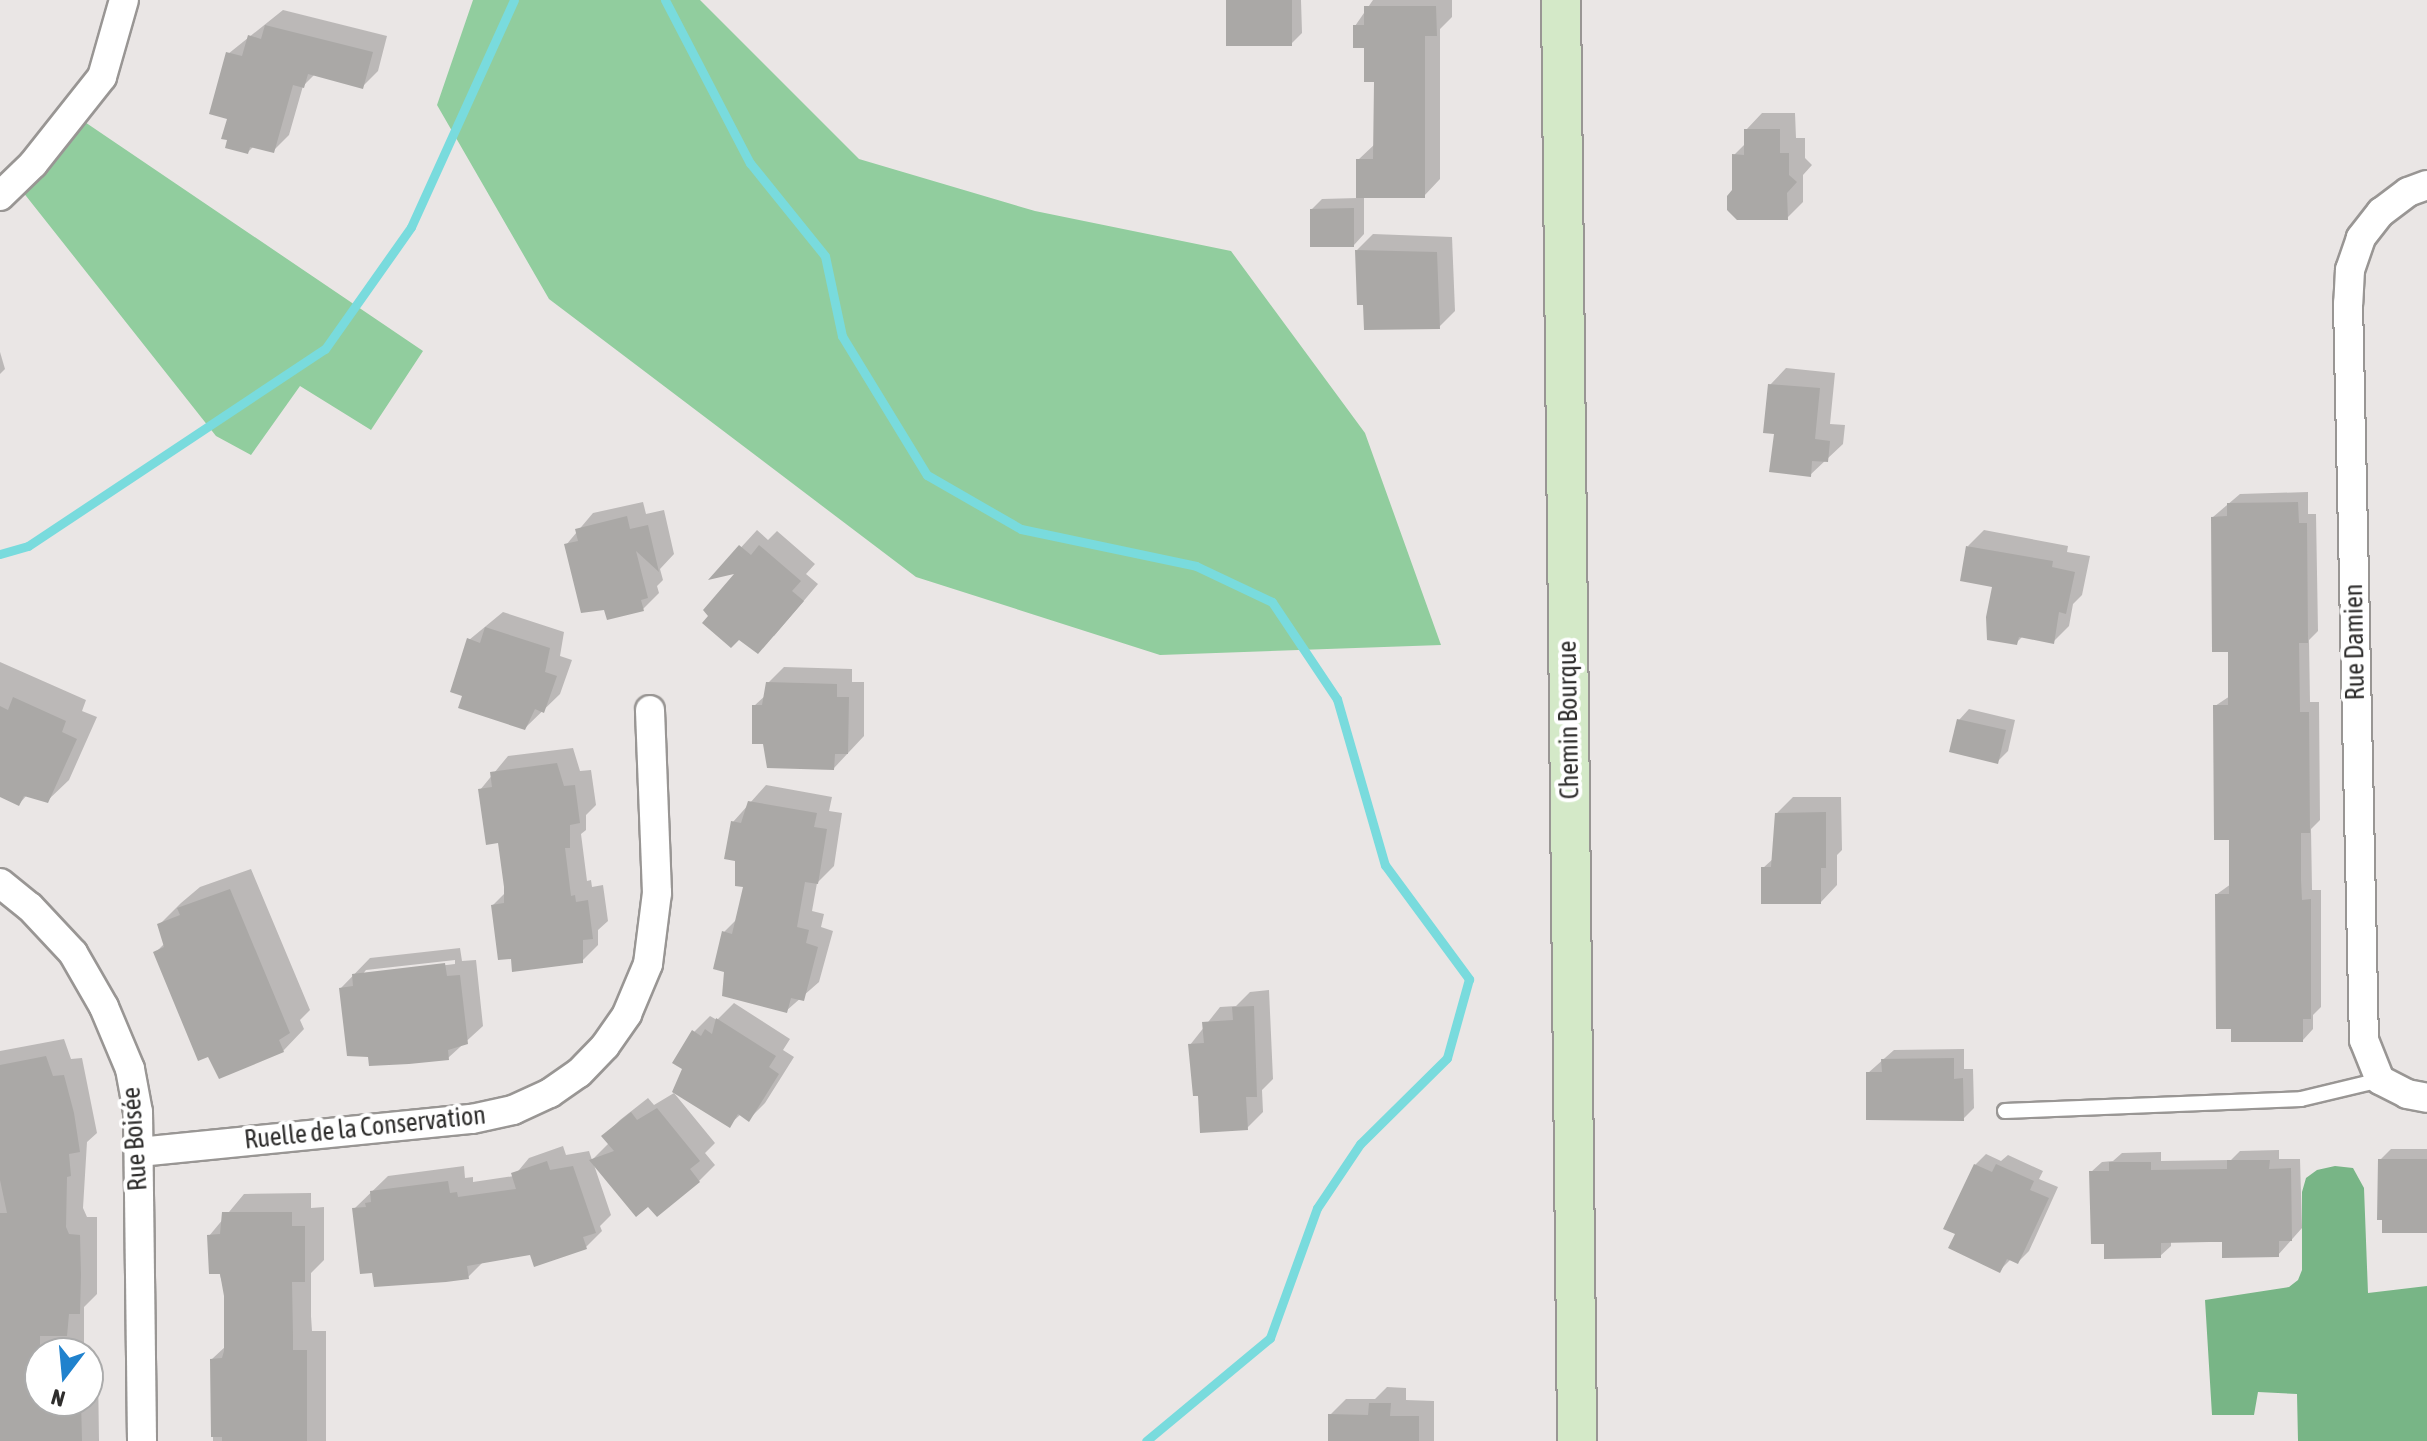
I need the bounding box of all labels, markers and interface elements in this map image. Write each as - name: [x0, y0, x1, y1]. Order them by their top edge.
- street label: Rue Damien: [2338, 583, 2372, 701]
- street label: Chemin Bourque: [1552, 641, 1586, 799]
- street label: Rue Boisée: [116, 1086, 154, 1192]
- street label: Ruelle de la Conservation: [243, 1100, 487, 1156]
- north arrow: [24, 1337, 104, 1417]
- text: N: [48, 1384, 68, 1412]

